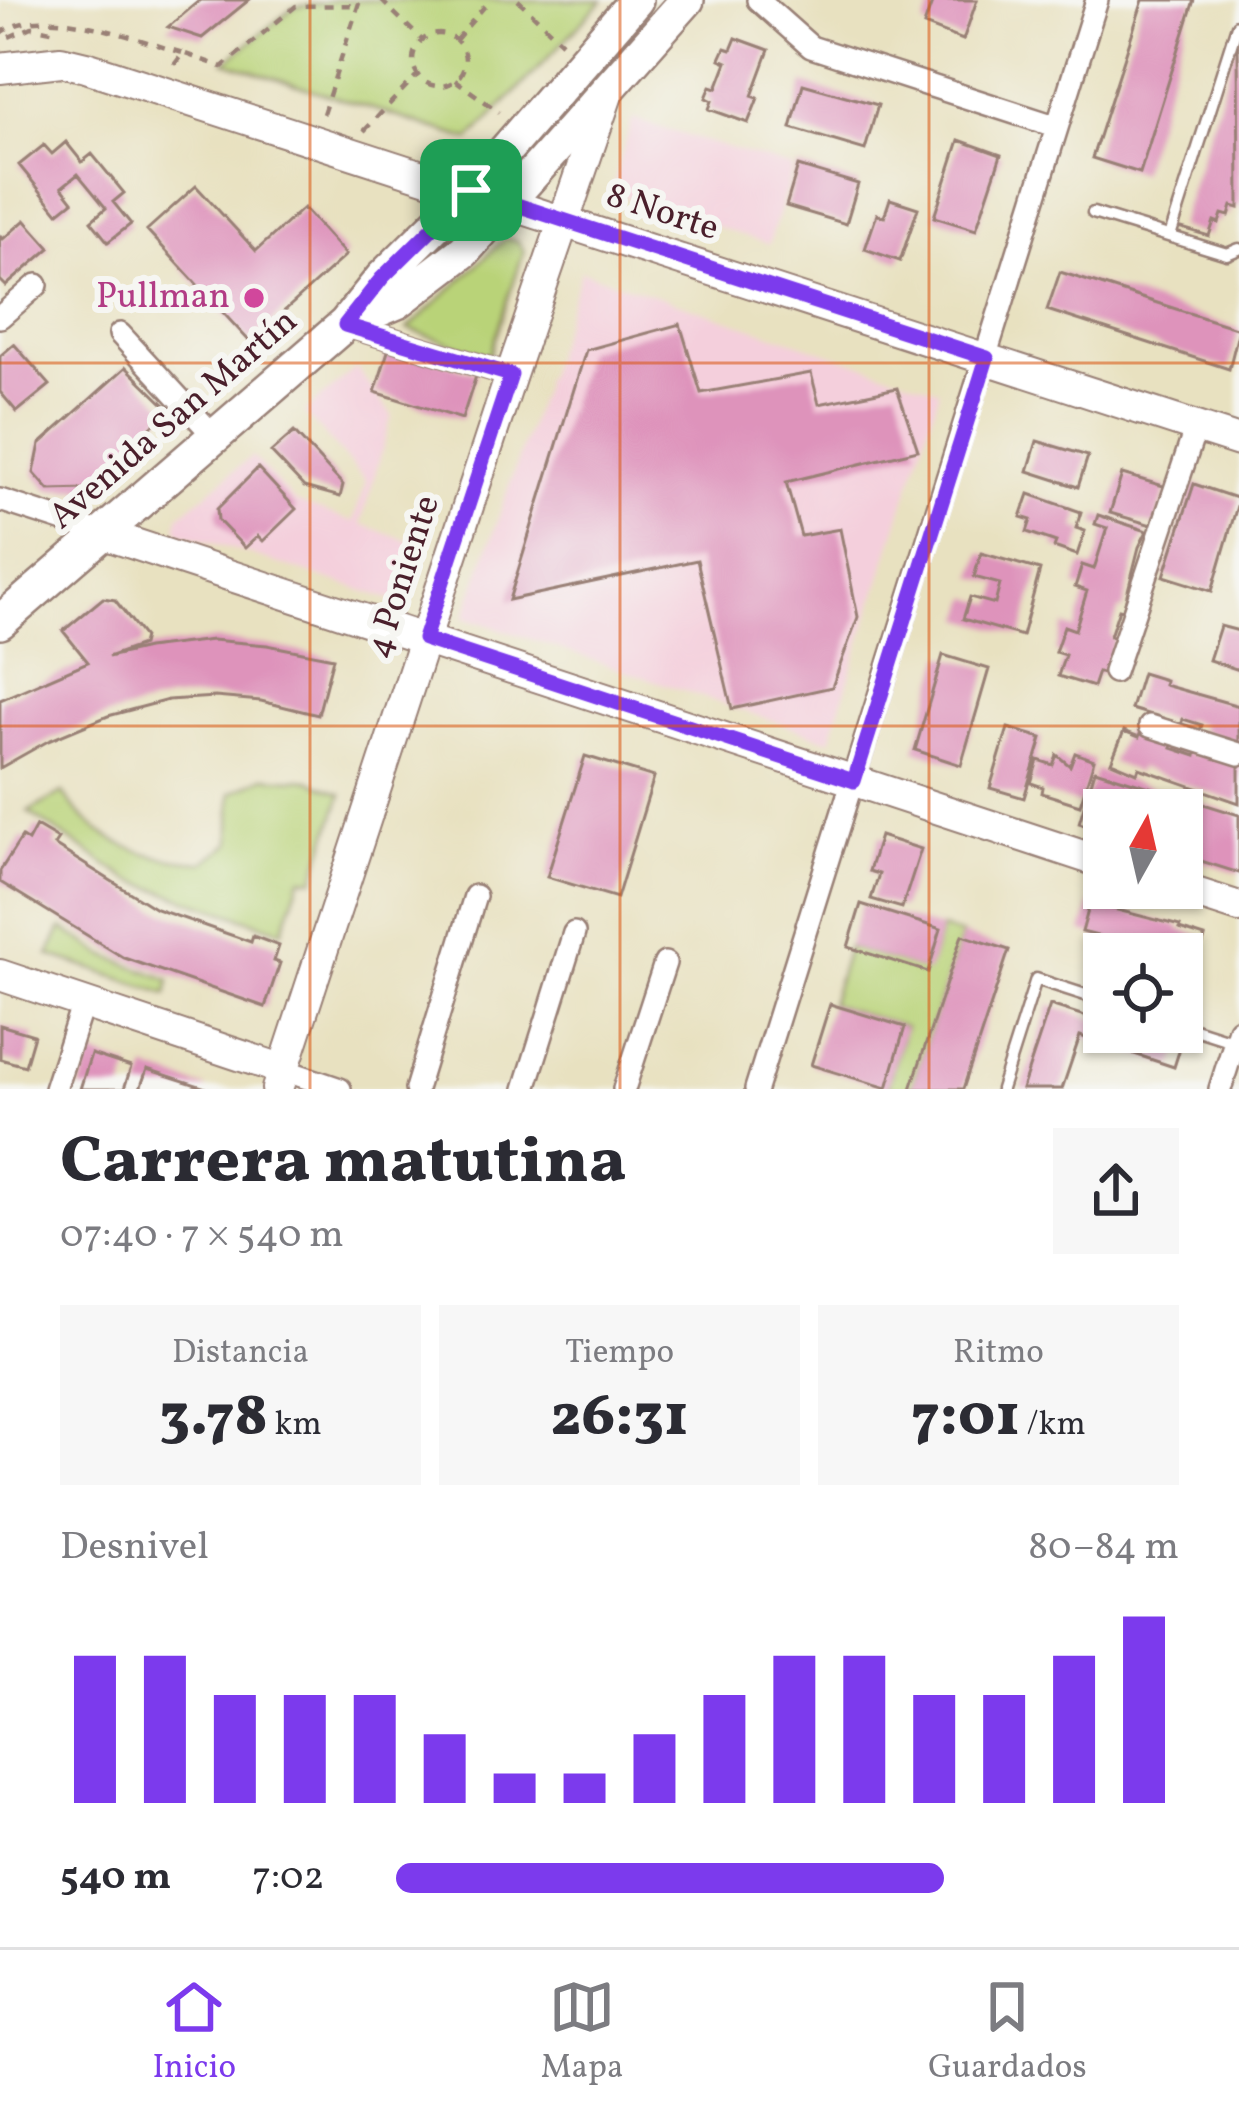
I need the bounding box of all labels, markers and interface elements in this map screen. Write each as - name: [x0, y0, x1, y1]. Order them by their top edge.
- pin: [420, 139, 522, 241]
- icon: arrive: [438, 157, 504, 223]
- street label: 8 Norte: [599, 171, 725, 255]
- place label: Pullman: [96, 273, 230, 323]
- marker: Pullman: [241, 285, 267, 311]
- street label: Avenida San Martín: [39, 298, 309, 542]
- street label: 4 Poniente: [354, 489, 454, 665]
- north arrow: [1083, 789, 1203, 909]
- map controls: [1083, 789, 1203, 1053]
- button: locate: [1083, 933, 1203, 1053]
- text: Carrera matutina: [60, 1118, 626, 1210]
- button: share: [1053, 1128, 1179, 1254]
- text: 07:40 · 7 × 540 m: [60, 1209, 344, 1263]
- text: Distancia: [172, 1331, 309, 1377]
- text: Tiempo: [565, 1331, 674, 1377]
- text: Ritmo: [953, 1331, 1044, 1377]
- text: 3.78: [159, 1377, 268, 1460]
- text: 26:31: [551, 1377, 688, 1460]
- text: 7:01: [911, 1377, 1020, 1460]
- text: km: [268, 1403, 322, 1449]
- text: /km: [1020, 1403, 1086, 1449]
- text: Desnivel: [60, 1521, 209, 1575]
- text: 80–84 m: [1028, 1521, 1179, 1575]
- text: 540 m: [60, 1851, 171, 1905]
- text: 7:02: [252, 1851, 325, 1905]
- tab: Inicio: [152, 1974, 236, 2092]
- tab: Mapa: [541, 1974, 623, 2092]
- tab: Guardados: [928, 1974, 1087, 2092]

